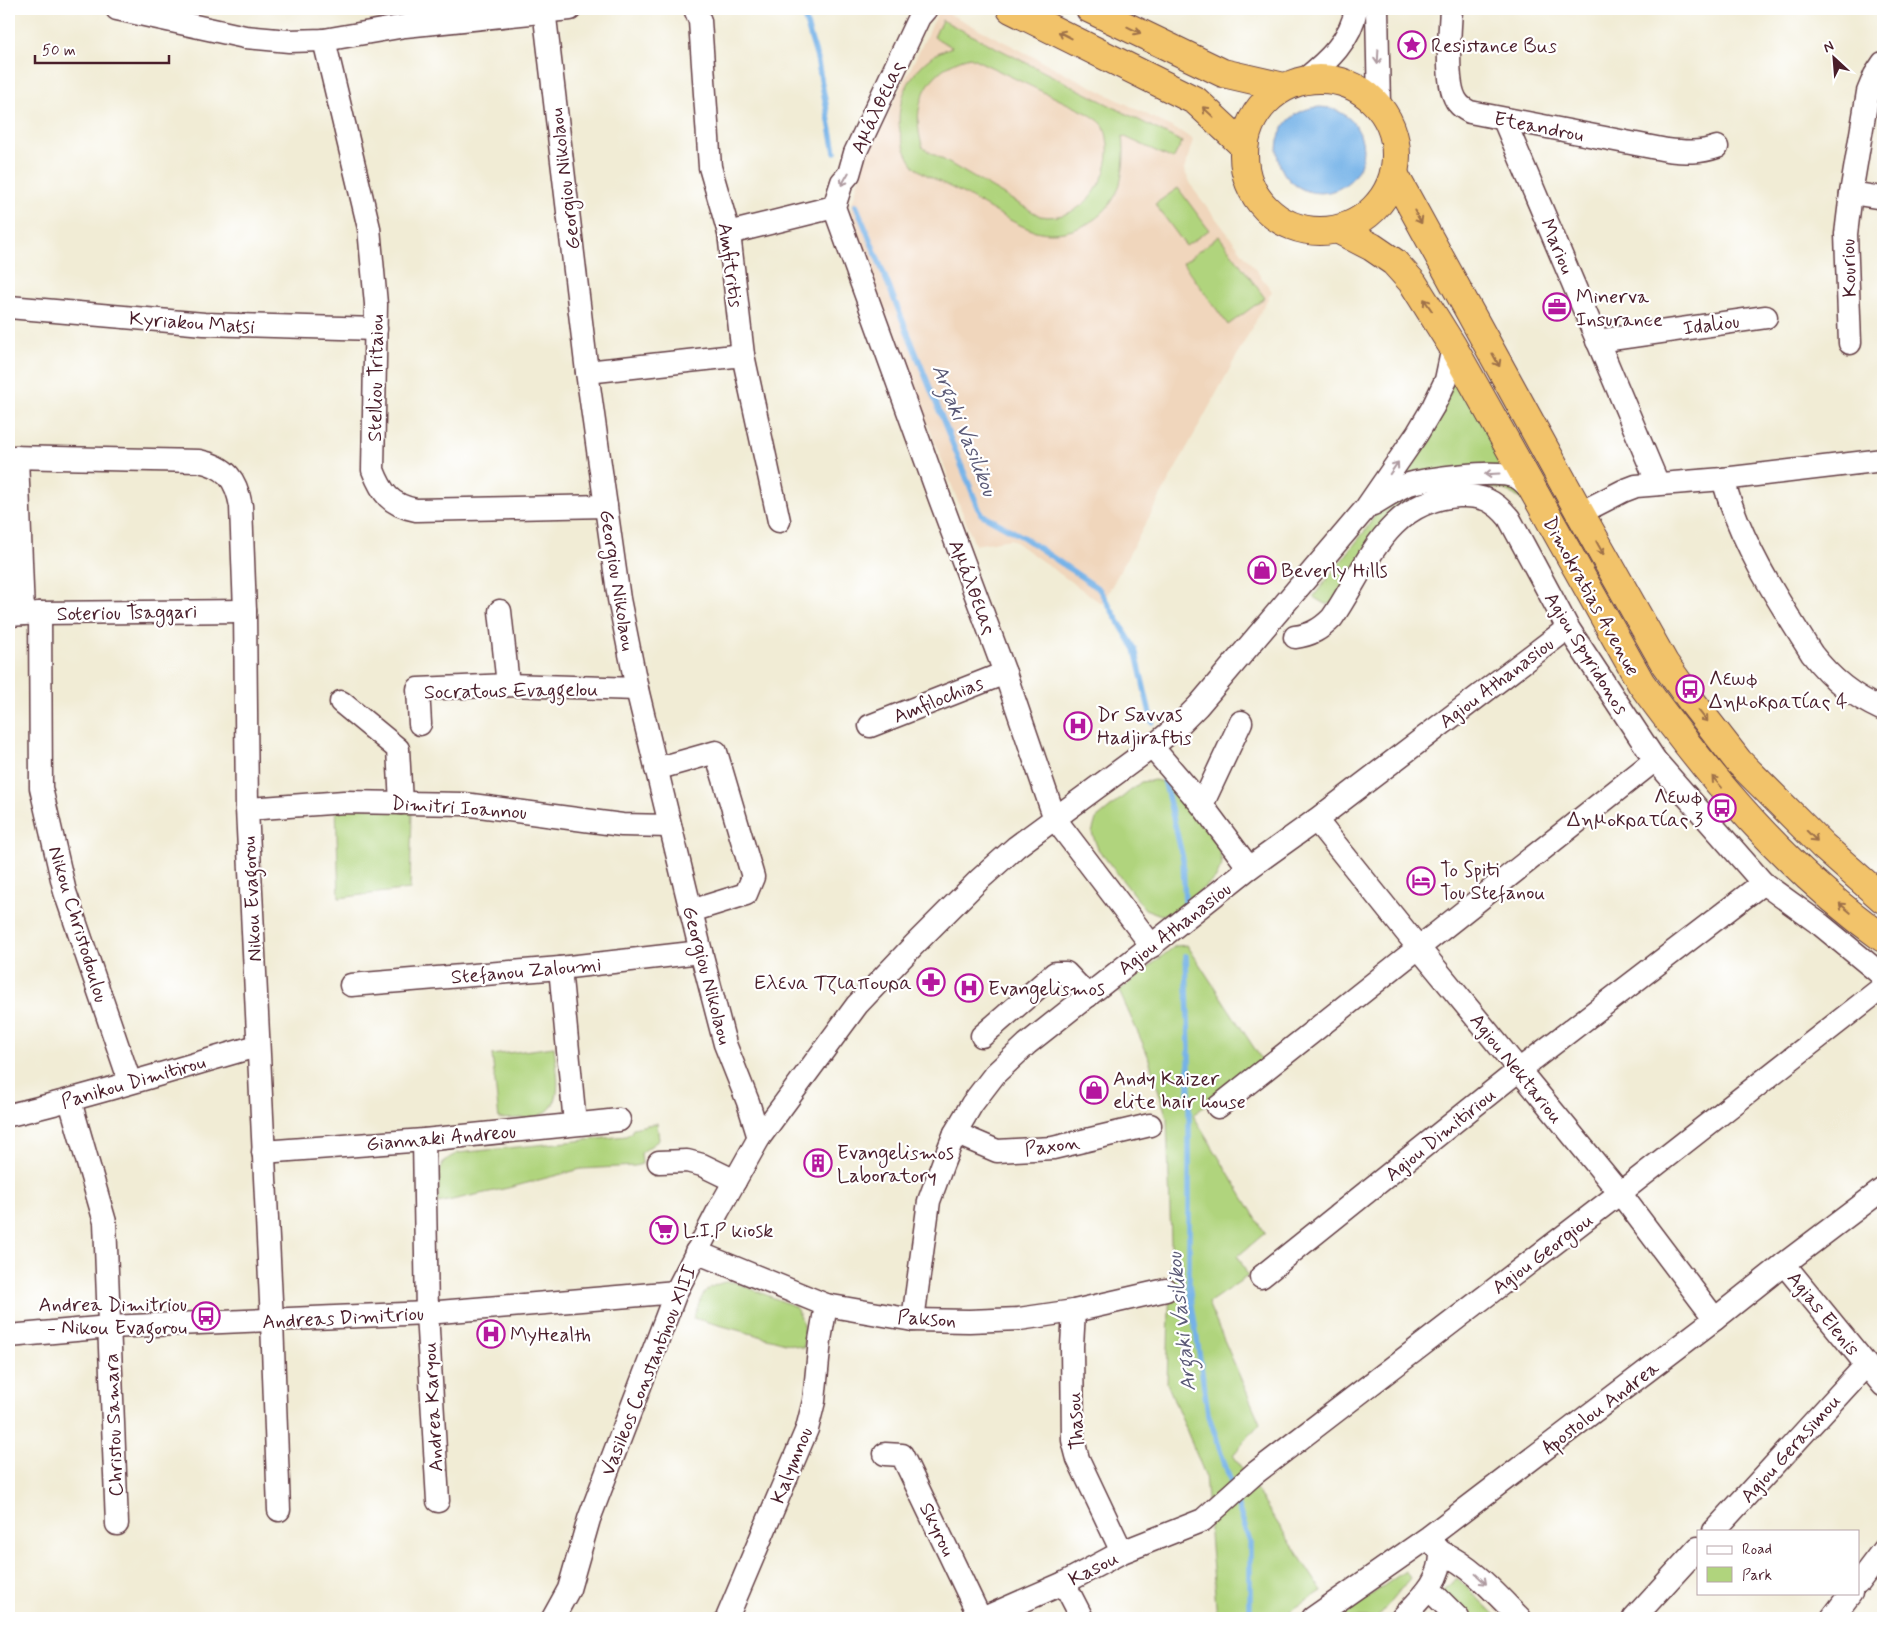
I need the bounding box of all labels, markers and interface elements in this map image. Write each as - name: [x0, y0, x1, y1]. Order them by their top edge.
- one-way arrow: [1126, 25, 1141, 35]
- one-way arrow: [1058, 30, 1073, 40]
- place icon: Resistance Bus: [1397, 30, 1427, 60]
- scale bar: [35, 32, 169, 64]
- north arrow: [1810, 32, 1860, 82]
- place label: Resistance Bus: [1431, 33, 1557, 60]
- text: N: [1821, 37, 1837, 57]
- text: 50 m: [42, 41, 76, 61]
- one-way arrow: [1373, 49, 1382, 65]
- street label: Αμάλθειας: [845, 57, 912, 158]
- street label: Georgiou Nikolaou: [543, 106, 589, 251]
- one-way arrow: [1201, 106, 1214, 118]
- street label: Eteandrou: [1491, 106, 1586, 149]
- one-way arrow: [840, 171, 850, 186]
- one-way arrow: [1413, 209, 1423, 224]
- street label: Mariou: [1533, 215, 1580, 278]
- street label: Amfitritis: [710, 221, 749, 309]
- street label: Kouriou: [1835, 238, 1864, 298]
- place label: Minerva Insurance: [1576, 284, 1663, 334]
- office icon: Minerva Insurance: [1542, 292, 1572, 322]
- one-way arrow: [1423, 298, 1433, 312]
- street label: Kyriakou Matsi: [128, 306, 256, 341]
- street label: Idaliou: [1681, 308, 1741, 343]
- street label: Stelliou Tritaiou: [362, 314, 391, 442]
- one-way arrow: [1491, 352, 1501, 367]
- water label: Argaki Vasilikou: [923, 360, 1004, 503]
- one-way arrow: [1389, 461, 1399, 475]
- one-way arrow: [1484, 470, 1500, 479]
- street label: Georgiou Nikolaou: [591, 508, 641, 653]
- street label: Dimokratias Avenue: [1536, 512, 1646, 681]
- street label: Αμάλθειας: [941, 536, 1002, 639]
- one-way arrow: [1595, 541, 1605, 555]
- shop icon: Beverly Hills: [1247, 555, 1277, 585]
- place label: Beverly Hills: [1281, 558, 1388, 585]
- street label: Agiou Spyridonos: [1537, 587, 1634, 720]
- street label: Soteriou Tsaggari: [56, 599, 198, 629]
- street label: Agiou Athanasiou: [1434, 631, 1560, 735]
- place label: Λεωφ Δημοκρατίας 4: [1709, 666, 1848, 716]
- street label: Amfilochias: [889, 670, 988, 731]
- bus stop icon: Λεωφ Δημοκρατίας 4: [1675, 674, 1705, 704]
- street label: Socratous Evaggelou: [424, 676, 598, 709]
- place label: Dr Savvas Hadjiraftis: [1097, 702, 1192, 752]
- one-way arrow: [1697, 709, 1708, 722]
- hospital icon: Dr Savvas Hadjiraftis: [1063, 711, 1093, 741]
- one-way arrow: [1712, 776, 1723, 789]
- place label: Λεωφ Δημοκρατίας 3: [1567, 784, 1703, 834]
- street label: Dimitri Ioannou: [390, 790, 528, 827]
- bus stop icon: Λεωφ Δημοκρατίας 3: [1707, 793, 1737, 823]
- one-way arrow: [1806, 830, 1819, 842]
- street label: Nikou Evagorou: [236, 835, 271, 962]
- street label: Nikou Christodoulou: [41, 843, 114, 1006]
- place label: To Spiti Tou Stefanou: [1440, 857, 1545, 907]
- hotel icon: To Spiti Tou Stefanou: [1406, 866, 1436, 896]
- street label: Agiou Athanasiou: [1113, 876, 1237, 982]
- street label: Georgiou Nikolaou: [674, 903, 738, 1048]
- one-way arrow: [1839, 903, 1852, 914]
- street label: Stefanou Zaloumi: [450, 951, 603, 992]
- pharmacy icon: Ελενα Τζιαπουρα: [916, 967, 946, 997]
- place label: Ελενα Τζιαπουρα: [755, 970, 912, 997]
- hospital icon: Evangelismos: [954, 973, 984, 1003]
- place label: Evangelismos: [988, 976, 1105, 1004]
- street label: Agiou Nektariou: [1463, 1008, 1569, 1130]
- street label: Panikou Dimitirou: [58, 1049, 209, 1116]
- place label: Andy Kaizer elite hair house: [1113, 1066, 1246, 1116]
- shop icon: Andy Kaizer elite hair house: [1079, 1075, 1109, 1105]
- street label: Agiou Dimitiriou: [1380, 1082, 1502, 1188]
- street label: Giannaki Andreou: [365, 1118, 517, 1158]
- street label: Paxon: [1023, 1129, 1082, 1164]
- place label: Evangelismos Laboratory: [837, 1140, 954, 1190]
- building icon: Evangelismos Laboratory: [803, 1148, 833, 1178]
- street label: Agiou Georgiou: [1487, 1207, 1600, 1302]
- supermarket icon: L.I.P kiosk: [649, 1215, 679, 1245]
- place label: L.I.P kiosk: [683, 1218, 773, 1245]
- water label: Argaki Vasilikou: [1161, 1249, 1205, 1393]
- street label: Vasileos Constantinou XIII: [595, 1261, 704, 1480]
- street label: Agias Elenis: [1780, 1266, 1865, 1362]
- place label: Andrea Dimitriou - Nikou Evagorou: [39, 1292, 187, 1344]
- bus stop icon: Andrea Dimitriou - Nikou Evagorou: [191, 1301, 221, 1331]
- street label: Andreas Dimitriou: [262, 1301, 425, 1336]
- street label: Pakson: [897, 1304, 957, 1335]
- hospital icon: MyHealth: [476, 1319, 506, 1349]
- place label: MyHealth: [510, 1322, 591, 1349]
- street label: Andrea Karyou: [417, 1341, 450, 1473]
- street label: Christou Samara: [99, 1353, 130, 1497]
- street label: Apostolou Andrea: [1537, 1355, 1666, 1462]
- street label: Agiou Gerasimou: [1735, 1389, 1847, 1509]
- street label: Thasou: [1061, 1391, 1092, 1451]
- street label: Kalymnou: [765, 1423, 820, 1508]
- street label: Skyrou: [912, 1498, 961, 1561]
- legend: [1697, 1530, 1860, 1594]
- text: Road: [1742, 1540, 1772, 1560]
- street label: Kasou: [1064, 1545, 1123, 1593]
- text: Park: [1742, 1566, 1772, 1586]
- one-way arrow: [1475, 1573, 1488, 1585]

